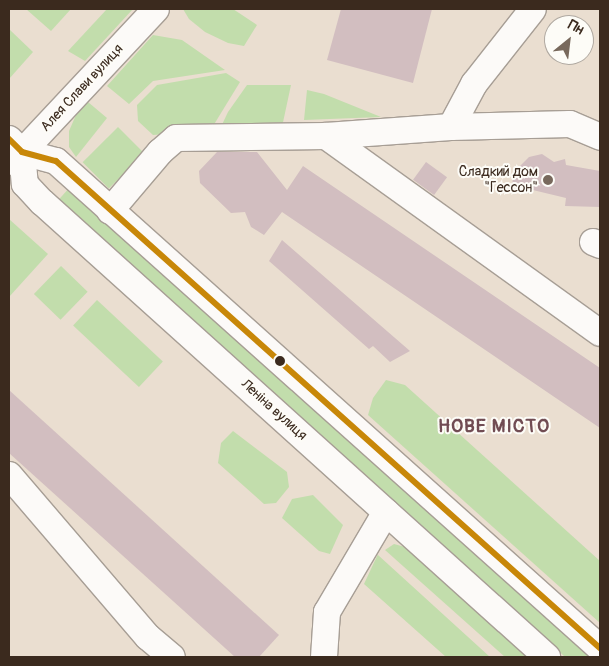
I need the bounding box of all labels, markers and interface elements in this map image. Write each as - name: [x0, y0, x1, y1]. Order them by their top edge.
- north arrow: [544, 15, 594, 65]
- text: Пн: [565, 16, 587, 38]
- street label: Алея Слави вулиця: [37, 41, 127, 135]
- place label: Сладкий дом "Гессон": [459, 164, 538, 196]
- marker: Сладкий дом "Гессон": [542, 174, 554, 186]
- unlabelled marker: [275, 356, 285, 366]
- street label: Леніна вулиця: [237, 376, 311, 444]
- district label: НОВЕ МІСТО: [437, 416, 551, 438]

